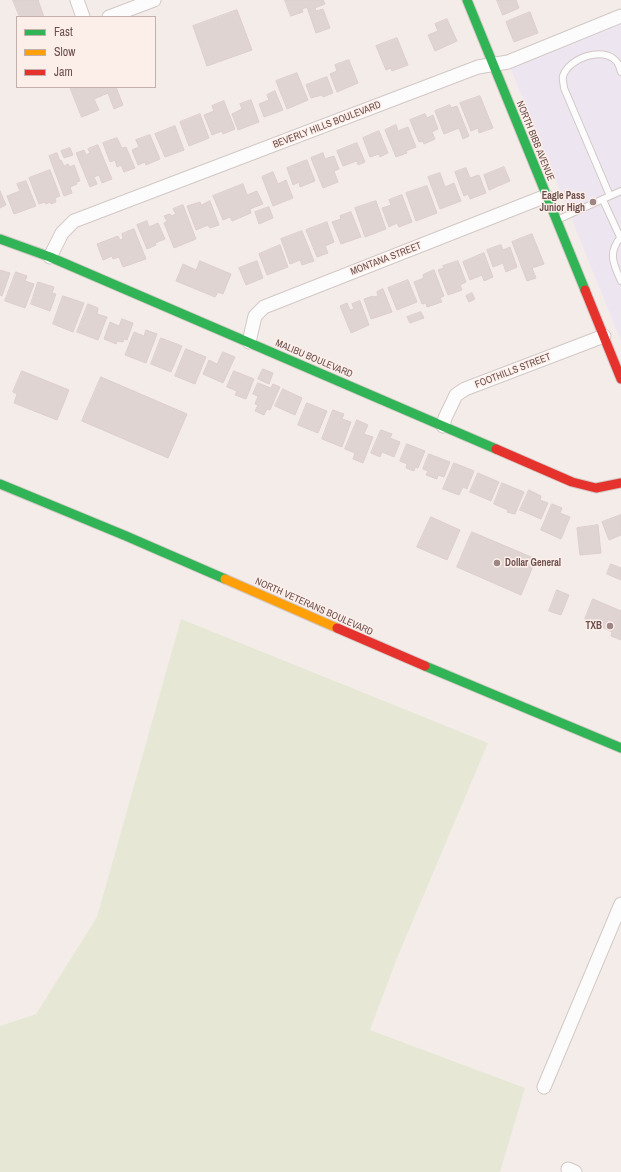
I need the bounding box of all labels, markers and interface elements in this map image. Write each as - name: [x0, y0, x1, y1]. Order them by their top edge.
- legend: [16, 16, 156, 88]
- text: Fast: [54, 24, 73, 40]
- text: Slow: [54, 44, 75, 60]
- text: Jam: [54, 64, 73, 80]
- street label: BEVERLY HILLS BOULEVARD: [271, 99, 383, 151]
- street label: NORTH BIBB AVENUE: [513, 99, 557, 183]
- place label: Eagle Pass Junior High: [539, 190, 585, 214]
- marker: Eagle Pass Junior High: [588, 197, 598, 207]
- street label: MONTANA STREET: [349, 240, 423, 278]
- street label: MALIBU BOULEVARD: [274, 337, 354, 381]
- street label: FOOTHILLS STREET: [473, 351, 553, 391]
- place label: Dollar General: [505, 557, 561, 569]
- marker: Dollar General: [492, 558, 502, 568]
- street label: NORTH VETERANS BOULEVARD: [253, 576, 375, 638]
- place label: TXB: [586, 620, 602, 632]
- marker: TXB: [605, 621, 615, 631]

